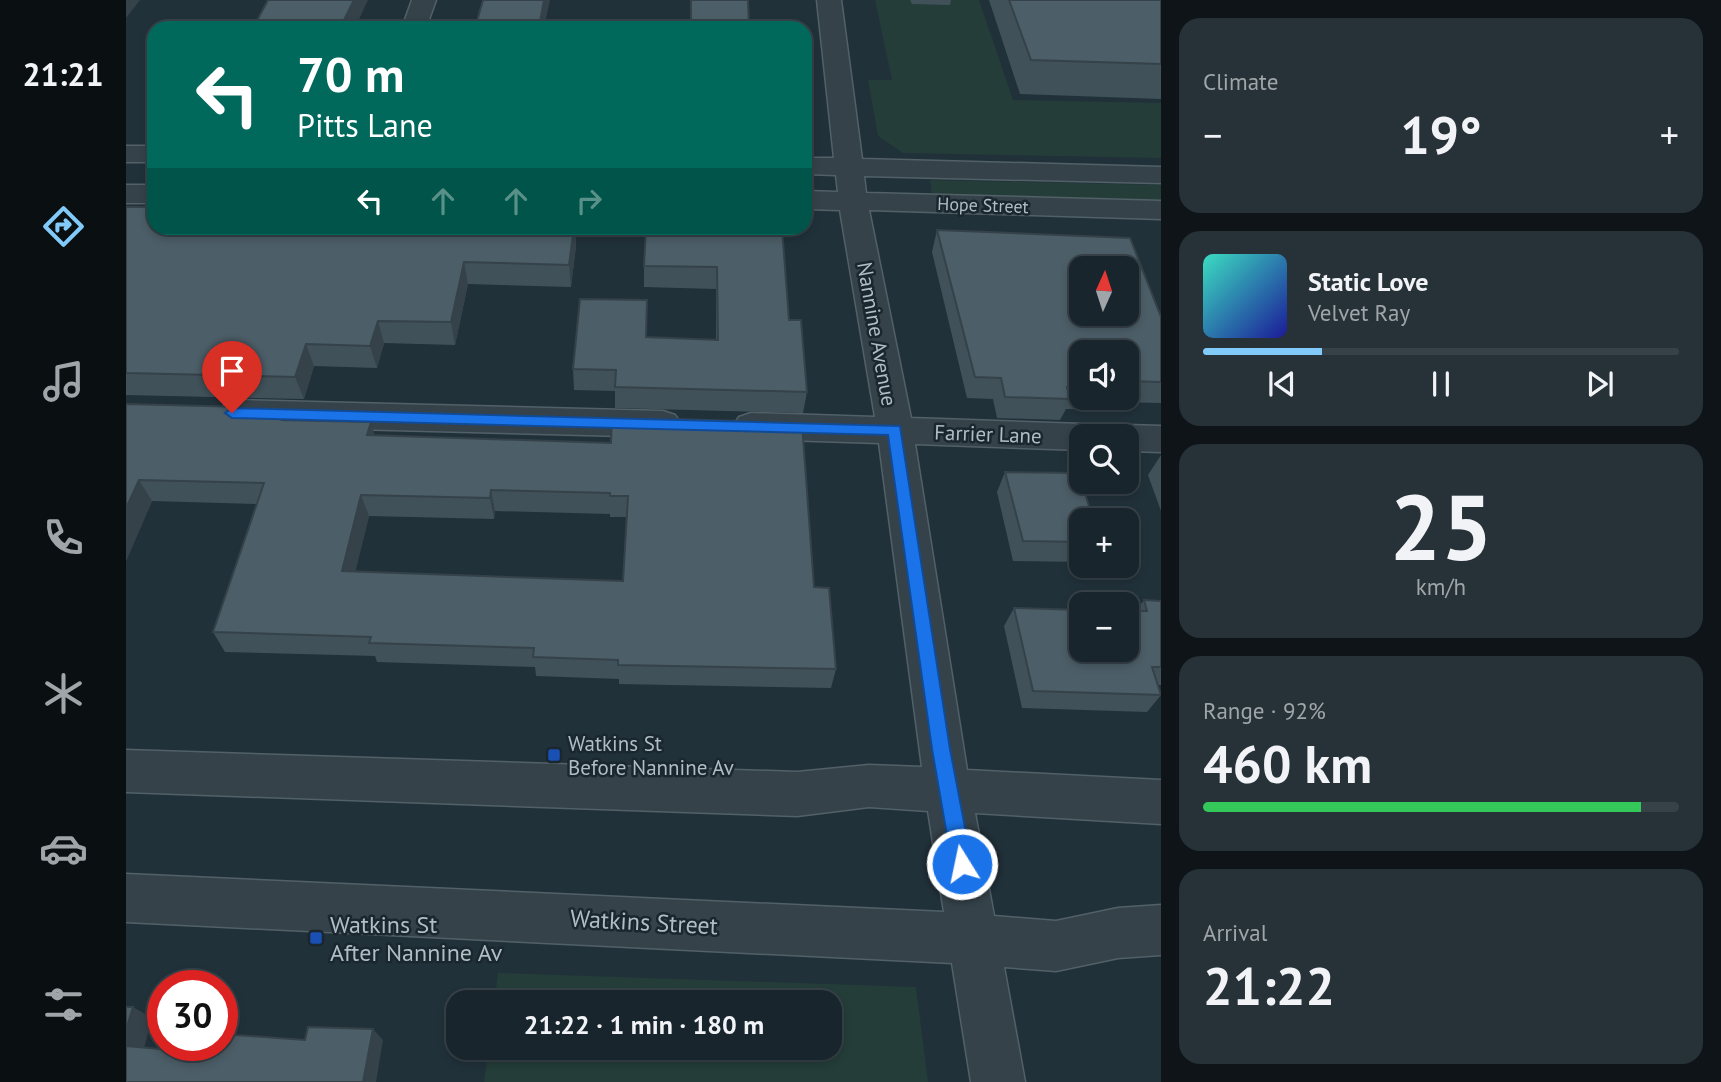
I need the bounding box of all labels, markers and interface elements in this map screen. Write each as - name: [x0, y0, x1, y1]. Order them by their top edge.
- text: 70 m: [297, 42, 404, 106]
- icon: left: [182, 49, 273, 140]
- text: 21:21: [22, 53, 104, 95]
- text: Climate: [1203, 67, 1278, 96]
- text: 19°: [1400, 101, 1482, 168]
- text: Pitts Lane: [297, 104, 433, 146]
- text: −: [1203, 110, 1222, 159]
- text: +: [1660, 110, 1679, 159]
- icon: left: [351, 182, 389, 220]
- icon: ahead: [424, 182, 462, 220]
- icon: ahead: [497, 182, 535, 220]
- icon: right: [570, 182, 608, 220]
- street label: Hope Street: [937, 192, 1029, 218]
- icon: directions: [39, 202, 88, 251]
- north arrow: [1069, 256, 1139, 326]
- map controls: [1069, 256, 1139, 662]
- street label: Nannine Avenue: [851, 260, 903, 408]
- text: Static Love: [1308, 265, 1429, 298]
- text: Velvet Ray: [1308, 298, 1410, 327]
- button: sound: [1069, 340, 1139, 410]
- pin: [202, 341, 262, 413]
- icon: arrive: [213, 352, 251, 390]
- icon: music: [39, 357, 88, 406]
- icon: previous: [1263, 365, 1301, 403]
- icon: pause: [1422, 365, 1460, 403]
- icon: next: [1581, 365, 1619, 403]
- street label: Farrier Lane: [934, 419, 1042, 449]
- button: search: [1069, 424, 1139, 494]
- text: 25: [1389, 467, 1493, 585]
- button: +: [1069, 508, 1139, 578]
- icon: phone: [39, 513, 88, 562]
- text: km/h: [1416, 572, 1466, 601]
- button: −: [1069, 592, 1139, 662]
- icon: climate: [39, 669, 88, 718]
- text: Range · 92%: [1203, 696, 1326, 725]
- place label: Watkins St Before Nannine Av: [568, 730, 734, 781]
- text: 460 km: [1203, 730, 1372, 797]
- marker: Watkins St Before Nannine Av: [546, 747, 562, 763]
- icon: car: [39, 824, 88, 873]
- position arrow: [925, 827, 999, 901]
- street label: Watkins Street: [569, 903, 719, 941]
- place label: Watkins St After Nannine Av: [330, 909, 503, 968]
- text: Arrival: [1203, 918, 1267, 947]
- marker: Watkins St After Nannine Av: [308, 930, 324, 946]
- text: 21:22: [1203, 952, 1335, 1019]
- speed limit sign: 30: [147, 970, 238, 1061]
- icon: filters: [39, 980, 88, 1029]
- text: 21:22 · 1 min · 180 m: [524, 1008, 764, 1041]

